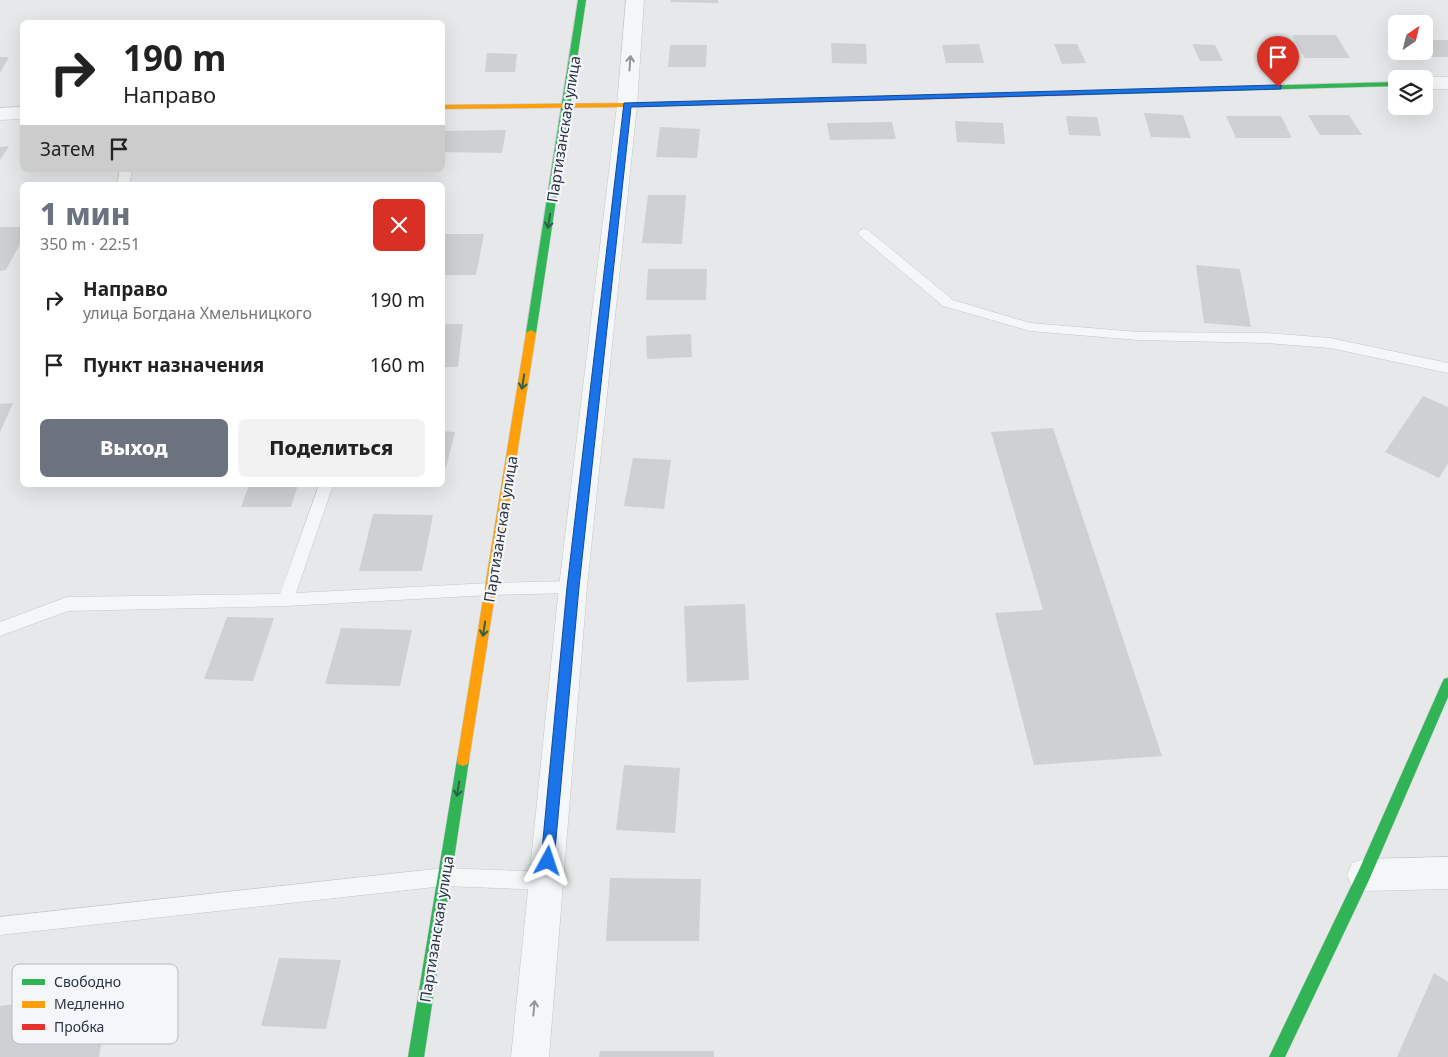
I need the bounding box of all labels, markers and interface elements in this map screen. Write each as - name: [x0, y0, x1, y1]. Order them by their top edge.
- north arrow: [1388, 15, 1432, 60]
- map controls: [1388, 15, 1433, 115]
- text: 190 m: [123, 34, 226, 81]
- pin: [1257, 36, 1299, 87]
- icon: right: [40, 40, 105, 105]
- icon: arrive: [1264, 43, 1292, 71]
- street label: Партизанская улица: [542, 54, 584, 204]
- one-way arrow: [625, 56, 635, 72]
- button: layers: [1388, 70, 1433, 115]
- text: Направо: [123, 79, 216, 109]
- icon: arrive: [105, 135, 133, 163]
- text: Затем: [40, 136, 95, 162]
- text: 1 мин: [40, 193, 131, 234]
- button: close: [373, 199, 425, 251]
- one-way arrow: [543, 213, 553, 229]
- text: 350 m · 22:51: [40, 233, 140, 255]
- text: Направо: [83, 276, 168, 302]
- icon: right: [40, 286, 68, 314]
- text: 190 m: [370, 287, 425, 313]
- text: улица Богдана Хмельницкого: [83, 302, 312, 324]
- icon: arrive: [40, 351, 68, 379]
- text: Пункт назначения: [83, 352, 264, 378]
- text: 160 m: [370, 352, 425, 378]
- one-way arrow: [518, 373, 528, 389]
- button: Выход: [40, 419, 228, 477]
- button: Поделиться: [238, 419, 425, 477]
- street label: Партизанская улица: [479, 454, 521, 604]
- one-way arrow: [478, 620, 488, 636]
- one-way arrow: [453, 781, 463, 797]
- position arrow: [521, 834, 573, 886]
- street label: Партизанская улица: [415, 854, 457, 1004]
- legend: [12, 964, 178, 1044]
- text: Свободно: [54, 972, 121, 991]
- text: Медленно: [54, 994, 125, 1013]
- one-way arrow: [530, 1001, 539, 1017]
- text: Пробка: [54, 1017, 104, 1036]

